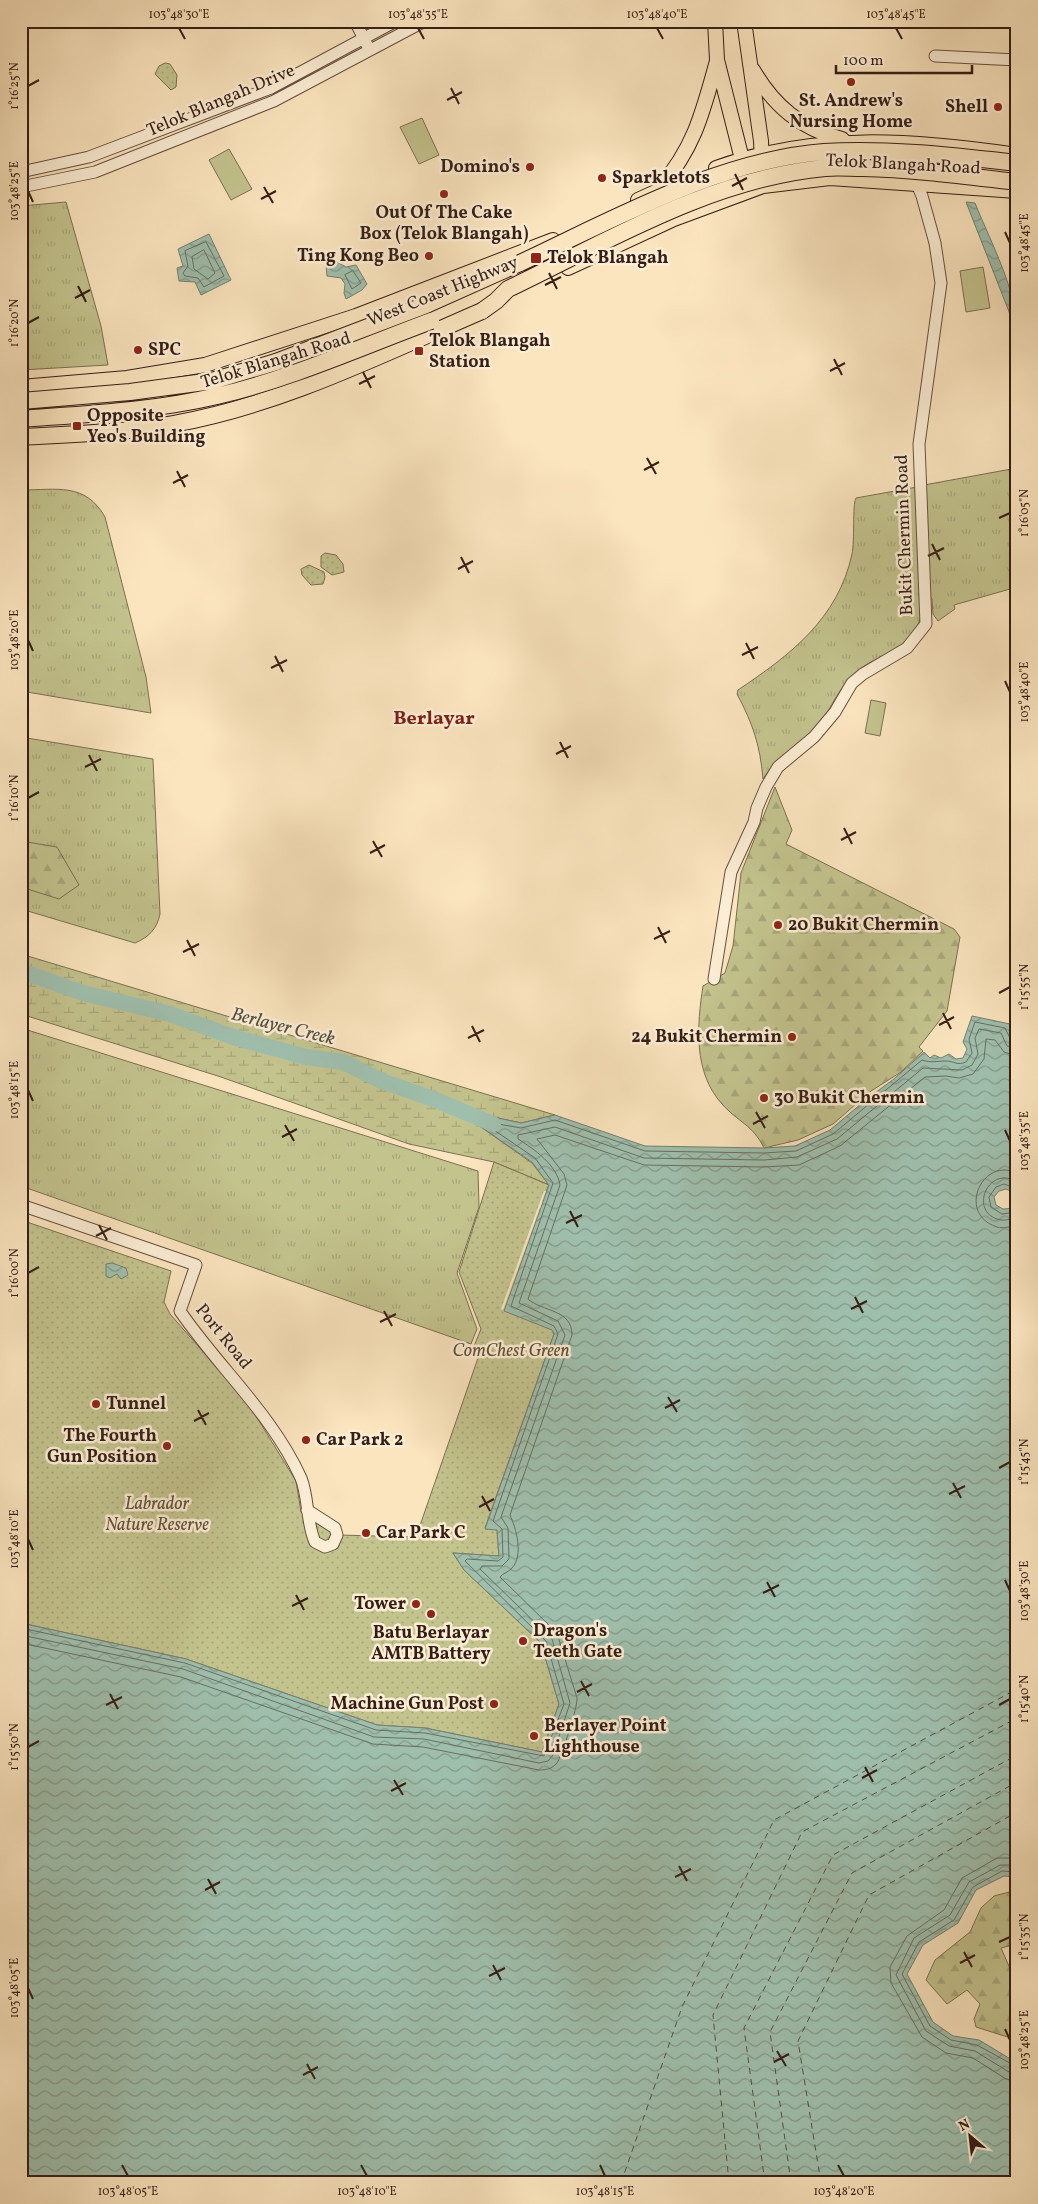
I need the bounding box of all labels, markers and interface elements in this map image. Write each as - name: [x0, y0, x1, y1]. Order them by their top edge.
- text: 103°48'30"E: [149, 7, 209, 23]
- text: 103°48'35"E: [388, 7, 448, 23]
- text: 103°48'40"E: [627, 7, 687, 23]
- text: 103°48'45"E: [866, 7, 926, 23]
- scale bar: [836, 42, 972, 74]
- text: 100 m: [843, 51, 883, 72]
- street label: Telok Blangah Drive: [143, 58, 299, 144]
- text: 1°16'25"N: [7, 62, 23, 110]
- marker: St. Andrew's Nursing Home: [845, 76, 857, 88]
- place label: St. Andrew's Nursing Home: [790, 89, 912, 135]
- place label: Shell: [945, 95, 988, 120]
- marker: Shell: [992, 101, 1004, 113]
- street label: Telok Blangah Road: [825, 148, 981, 182]
- place label: Domino's: [440, 155, 520, 180]
- text: 103°48'25"E: [7, 161, 23, 221]
- marker: Domino's: [524, 161, 536, 173]
- place label: Sparkletots: [612, 166, 710, 191]
- marker: Sparkletots: [596, 172, 608, 184]
- marker: Out Of The Cake Box (Telok Blangah): [438, 188, 450, 200]
- place label: Out Of The Cake Box (Telok Blangah): [359, 201, 529, 247]
- text: 103°48'45"E: [1017, 213, 1033, 273]
- place label: Ting Kong Beo: [297, 244, 419, 269]
- place label: Telok Blangah: [547, 246, 669, 271]
- street label: West Coast Highway: [364, 250, 523, 334]
- marker: Ting Kong Beo: [423, 250, 435, 262]
- marker: Telok Blangah: [529, 251, 543, 265]
- text: 1°16'20"N: [7, 299, 23, 347]
- street label: Telok Blangah Road: [198, 326, 354, 396]
- place label: Telok Blangah Station: [429, 329, 551, 375]
- place label: SPC: [148, 338, 181, 363]
- marker: SPC: [132, 344, 144, 356]
- marker: Telok Blangah Station: [413, 345, 425, 357]
- place label: Opposite Yeo's Building: [87, 404, 205, 450]
- marker: Opposite Yeo's Building: [71, 420, 83, 432]
- street label: Bukit Chermin Road: [890, 454, 920, 616]
- text: 1°16'05"N: [1017, 489, 1033, 537]
- text: 103°48'20"E: [7, 609, 23, 671]
- text: 103°48'40"E: [1017, 662, 1033, 722]
- district label: Berlayar: [393, 705, 475, 733]
- text: 1°16'10"N: [7, 774, 23, 821]
- place label: 20 Bukit Chermin: [788, 913, 939, 938]
- marker: 20 Bukit Chermin: [772, 919, 784, 931]
- text: 1°15'55"N: [1017, 964, 1033, 1010]
- water label: Berlayer Creek: [228, 1002, 338, 1053]
- place label: 24 Bukit Chermin: [631, 1025, 782, 1050]
- marker: 24 Bukit Chermin: [786, 1031, 798, 1043]
- text: 103°48'15"E: [7, 1061, 23, 1119]
- place label: 30 Bukit Chermin: [774, 1086, 925, 1111]
- marker: 30 Bukit Chermin: [758, 1092, 770, 1104]
- text: 103°48'35"E: [1017, 1111, 1033, 1171]
- text: 1°16'00"N: [7, 1248, 23, 1298]
- street label: Port Road: [189, 1299, 257, 1375]
- park label: ComChest Green: [452, 1339, 570, 1364]
- place label: Tunnel: [106, 1392, 166, 1417]
- marker: Tunnel: [90, 1398, 102, 1410]
- place label: The Fourth Gun Position: [47, 1424, 157, 1470]
- place label: Car Park 2: [316, 1428, 403, 1453]
- marker: Car Park 2: [300, 1434, 312, 1446]
- text: 1°15'45"N: [1017, 1439, 1033, 1485]
- marker: The Fourth Gun Position: [161, 1440, 173, 1452]
- park label: Labrador Nature Reserve: [105, 1492, 209, 1538]
- text: 103°48'10"E: [7, 1509, 23, 1569]
- place label: Car Park C: [376, 1521, 466, 1546]
- marker: Car Park C: [360, 1527, 372, 1539]
- text: 103°48'30"E: [1017, 1561, 1033, 1621]
- place label: Tower: [354, 1592, 406, 1617]
- marker: Tower: [410, 1598, 422, 1610]
- marker: Batu Berlayar AMTB Battery: [425, 1608, 437, 1620]
- place label: Dragon's Teeth Gate: [533, 1619, 622, 1665]
- place label: Batu Berlayar AMTB Battery: [371, 1621, 491, 1667]
- marker: Dragon's Teeth Gate: [517, 1635, 529, 1647]
- text: 1°15'40"N: [1017, 1675, 1033, 1723]
- place label: Machine Gun Post: [331, 1692, 484, 1717]
- marker: Machine Gun Post: [488, 1698, 500, 1710]
- place label: Berlayer Point Lighthouse: [544, 1714, 667, 1760]
- text: 1°15'50"N: [7, 1723, 23, 1771]
- marker: Berlayer Point Lighthouse: [528, 1730, 540, 1742]
- text: 1°15'35"N: [1017, 1913, 1033, 1960]
- text: 103°48'05"E: [7, 1958, 23, 2018]
- text: 103°48'25"E: [1017, 2010, 1033, 2070]
- north arrow: [946, 2112, 996, 2162]
- text: N: [956, 2115, 974, 2137]
- text: 103°48'05"E: [98, 2184, 158, 2200]
- text: 103°48'10"E: [337, 2184, 397, 2200]
- text: 103°48'15"E: [576, 2184, 634, 2200]
- text: 103°48'20"E: [813, 2184, 875, 2200]

